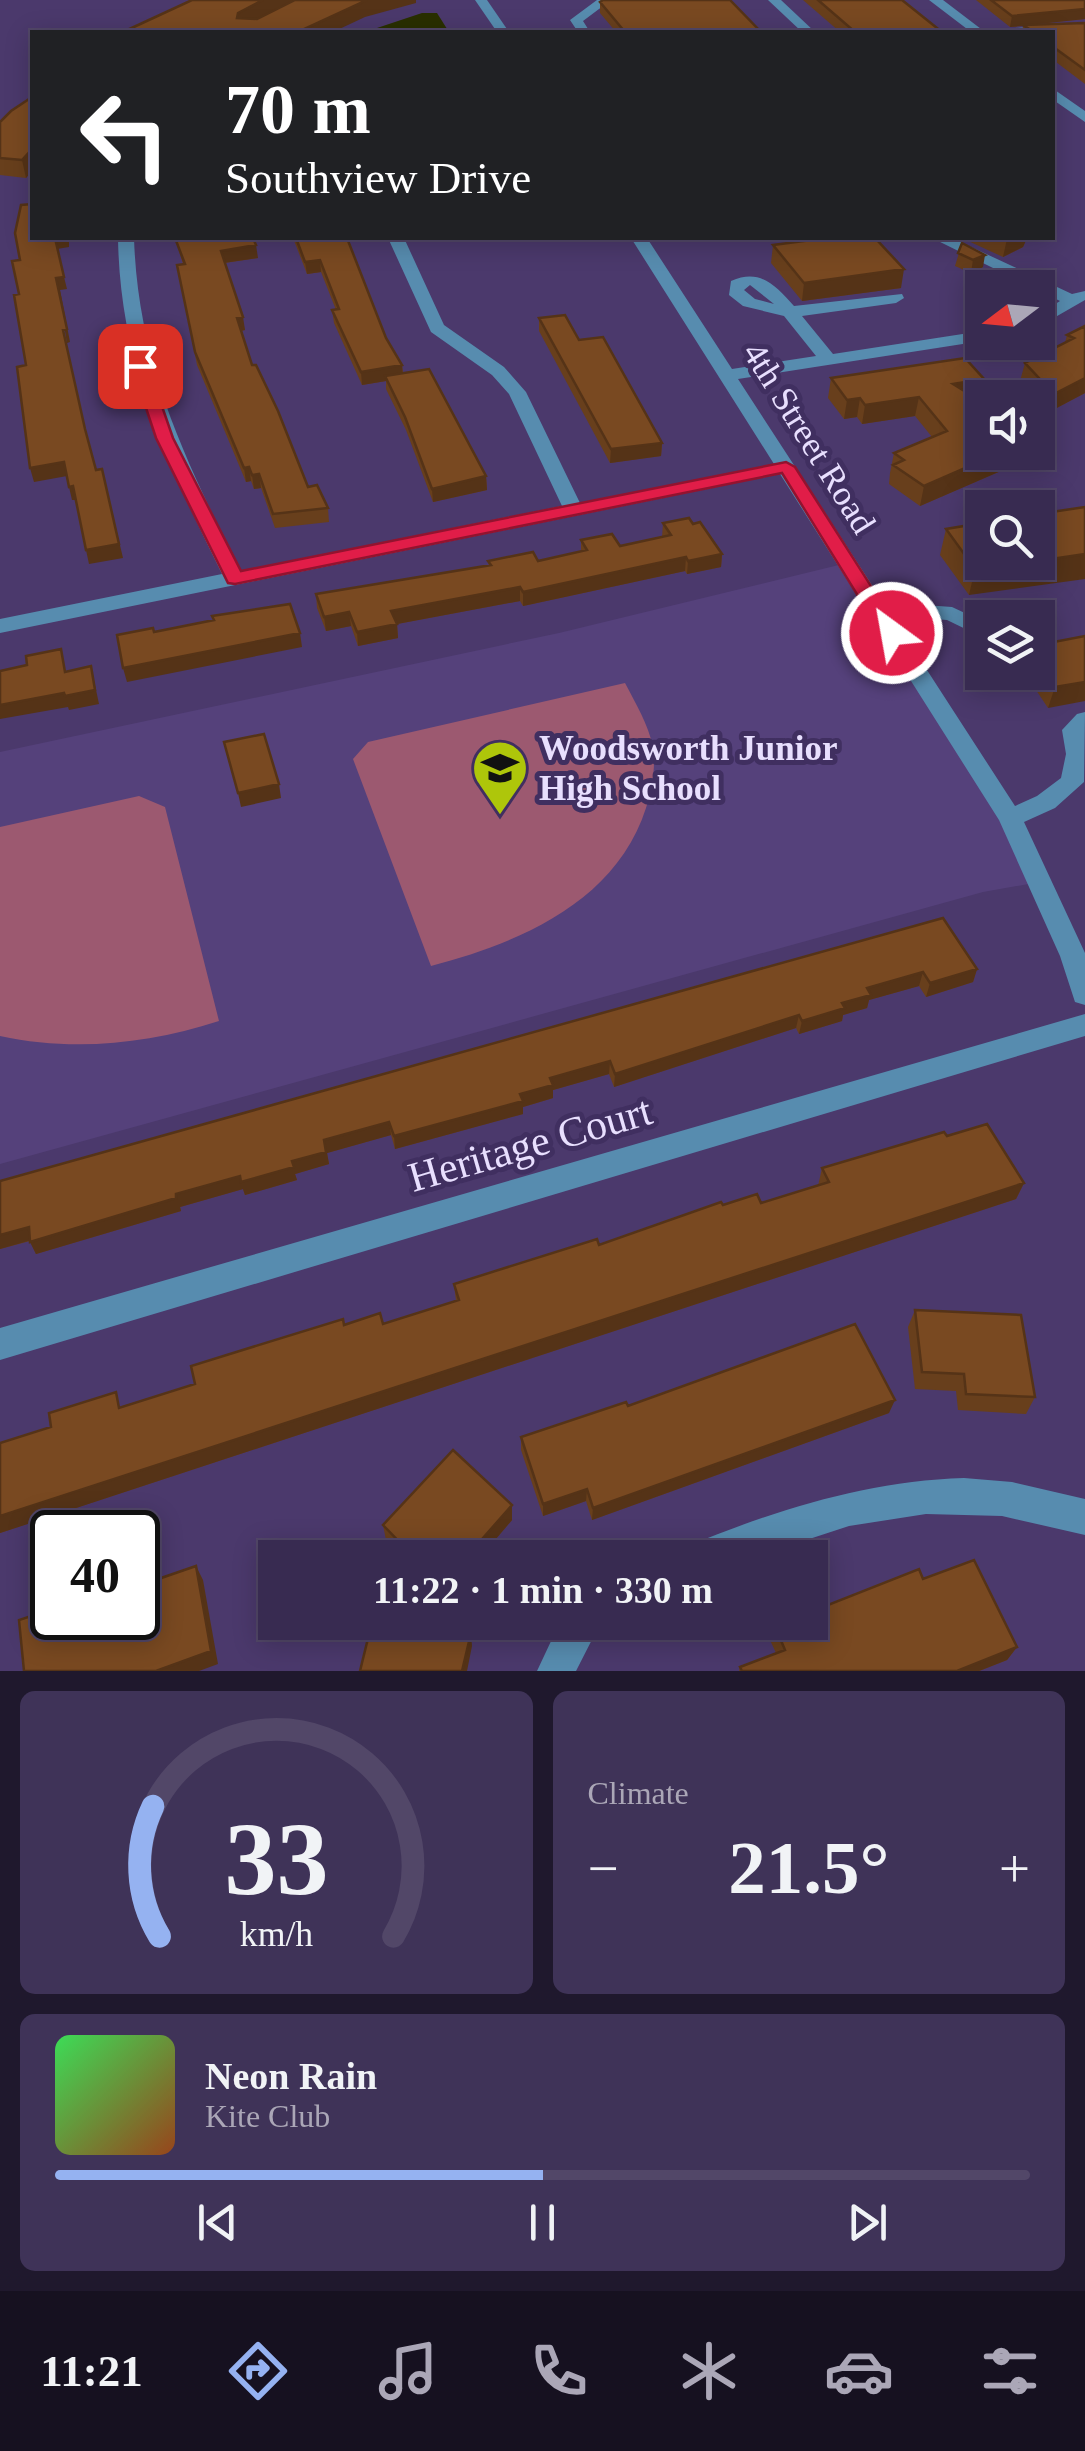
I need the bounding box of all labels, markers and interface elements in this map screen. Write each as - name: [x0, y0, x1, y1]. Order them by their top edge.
- icon: left: [60, 70, 190, 200]
- text: 70 m: [225, 71, 371, 148]
- text: Southview Drive: [225, 153, 531, 203]
- north arrow: [965, 270, 1055, 360]
- map controls: [965, 270, 1055, 690]
- pin: [98, 324, 183, 409]
- street label: 4th Street Road: [735, 335, 883, 541]
- icon: arrive: [113, 339, 168, 394]
- button: sound: [965, 380, 1055, 470]
- button: search: [965, 490, 1055, 580]
- position arrow: [840, 581, 944, 685]
- button: layers: [965, 600, 1055, 690]
- place label: Woodsworth Junior High School: [539, 729, 838, 808]
- school or university icon: Woodsworth Junior High School: [470, 738, 530, 817]
- street label: Heritage Court: [403, 1087, 657, 1201]
- speed limit sign: 40: [30, 1510, 160, 1640]
- text: 11:22 · 1 min · 330 m: [373, 1569, 713, 1611]
- text: Climate: [588, 1775, 689, 1811]
- text: 33: [224, 1801, 328, 1916]
- text: 21.5°: [728, 1826, 889, 1909]
- text: −: [588, 1838, 619, 1899]
- text: +: [999, 1838, 1030, 1899]
- text: km/h: [240, 1914, 313, 1954]
- text: Neon Rain: [205, 2055, 377, 2097]
- text: Kite Club: [205, 2098, 330, 2134]
- icon: previous: [190, 2195, 245, 2250]
- icon: pause: [515, 2195, 570, 2250]
- icon: next: [840, 2195, 895, 2250]
- icon: directions: [223, 2336, 293, 2406]
- icon: music: [373, 2336, 443, 2406]
- icon: phone: [524, 2336, 594, 2406]
- icon: climate: [674, 2336, 744, 2406]
- icon: car: [824, 2336, 894, 2406]
- icon: filters: [975, 2336, 1045, 2406]
- text: 11:21: [40, 2346, 143, 2396]

